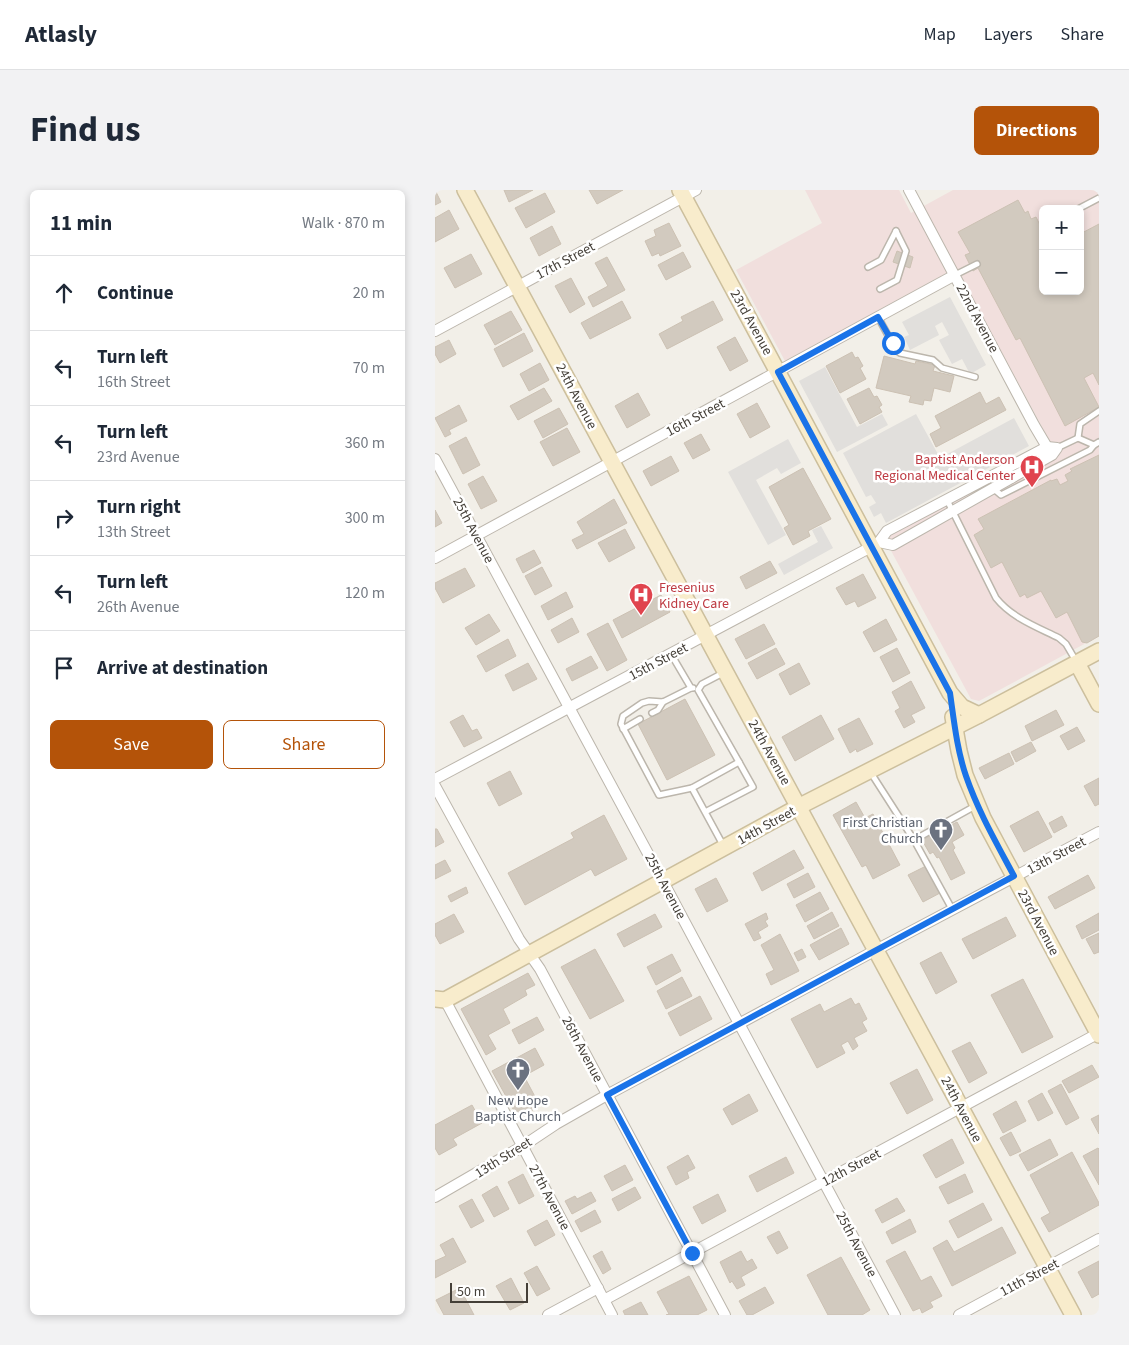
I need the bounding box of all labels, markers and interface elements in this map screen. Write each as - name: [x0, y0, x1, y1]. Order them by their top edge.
- text: Atlasly: [25, 17, 97, 52]
- text: Map: [924, 22, 956, 47]
- text: Layers: [984, 22, 1033, 47]
- text: Share: [1061, 22, 1104, 47]
- text: Find us: [30, 105, 140, 155]
- button: Directions: [974, 106, 1099, 155]
- map controls: [1039, 205, 1084, 295]
- button: +: [1039, 205, 1084, 250]
- text: 11 min: [50, 208, 112, 238]
- text: Walk · 870 m: [302, 212, 385, 234]
- street label: 17th Street: [532, 237, 599, 285]
- button: −: [1039, 250, 1084, 295]
- icon: ahead: [50, 279, 78, 307]
- text: Continue: [97, 280, 174, 307]
- street label: 22nd Avenue: [951, 281, 1004, 356]
- text: 20 m: [353, 282, 385, 304]
- street label: 23rd Avenue: [725, 286, 777, 359]
- route start: [882, 332, 905, 355]
- text: Turn left: [97, 344, 168, 371]
- icon: left: [50, 354, 78, 382]
- text: 70 m: [353, 357, 385, 379]
- street label: 24th Avenue: [550, 360, 602, 433]
- text: 16th Street: [97, 371, 170, 393]
- street label: 16th Street: [662, 394, 729, 442]
- text: Turn left: [97, 419, 168, 446]
- icon: left: [50, 429, 78, 457]
- text: 360 m: [345, 432, 385, 454]
- text: 23rd Avenue: [97, 446, 180, 468]
- place label: Baptist Anderson Regional Medical Center: [874, 450, 1015, 486]
- hospital icon: Baptist Anderson Regional Medical Center: [1019, 454, 1045, 488]
- text: Turn right: [97, 494, 181, 521]
- street label: 25th Avenue: [447, 494, 499, 567]
- icon: right: [50, 504, 78, 532]
- text: 300 m: [345, 507, 385, 529]
- text: 13th Street: [97, 521, 170, 543]
- text: Turn left: [97, 569, 168, 596]
- place label: Fresenius Kidney Care: [659, 578, 729, 614]
- icon: left: [50, 579, 78, 607]
- text: 120 m: [345, 582, 385, 604]
- hospital icon: Fresenius Kidney Care: [628, 582, 654, 616]
- text: 26th Avenue: [97, 596, 180, 618]
- street label: 15th Street: [625, 638, 692, 686]
- icon: arrive: [50, 654, 78, 682]
- text: Arrive at destination: [97, 655, 268, 682]
- street label: 24th Avenue: [743, 716, 795, 789]
- button: Save: [50, 720, 213, 769]
- button: Share: [223, 720, 385, 769]
- street label: 14th Street: [734, 801, 800, 850]
- place label: First Christian Church: [842, 813, 923, 849]
- church icon: First Christian Church: [928, 817, 954, 851]
- street label: 13th Street: [1023, 832, 1090, 880]
- street label: 25th Avenue: [639, 850, 691, 923]
- street label: 23rd Avenue: [1012, 886, 1064, 959]
- street label: 26th Avenue: [556, 1013, 608, 1086]
- church icon: New Hope Baptist Church: [505, 1057, 531, 1091]
- street label: 24th Avenue: [935, 1073, 987, 1146]
- place label: New Hope Baptist Church: [475, 1091, 561, 1127]
- street label: 13th Street: [471, 1132, 536, 1183]
- street label: 12th Street: [818, 1144, 885, 1192]
- street label: 27th Avenue: [523, 1161, 575, 1234]
- street label: 25th Avenue: [830, 1208, 882, 1281]
- route end: [681, 1242, 704, 1265]
- street label: 11th Street: [996, 1254, 1063, 1302]
- scale bar: [450, 1280, 527, 1303]
- text: 50 m: [457, 1282, 485, 1302]

